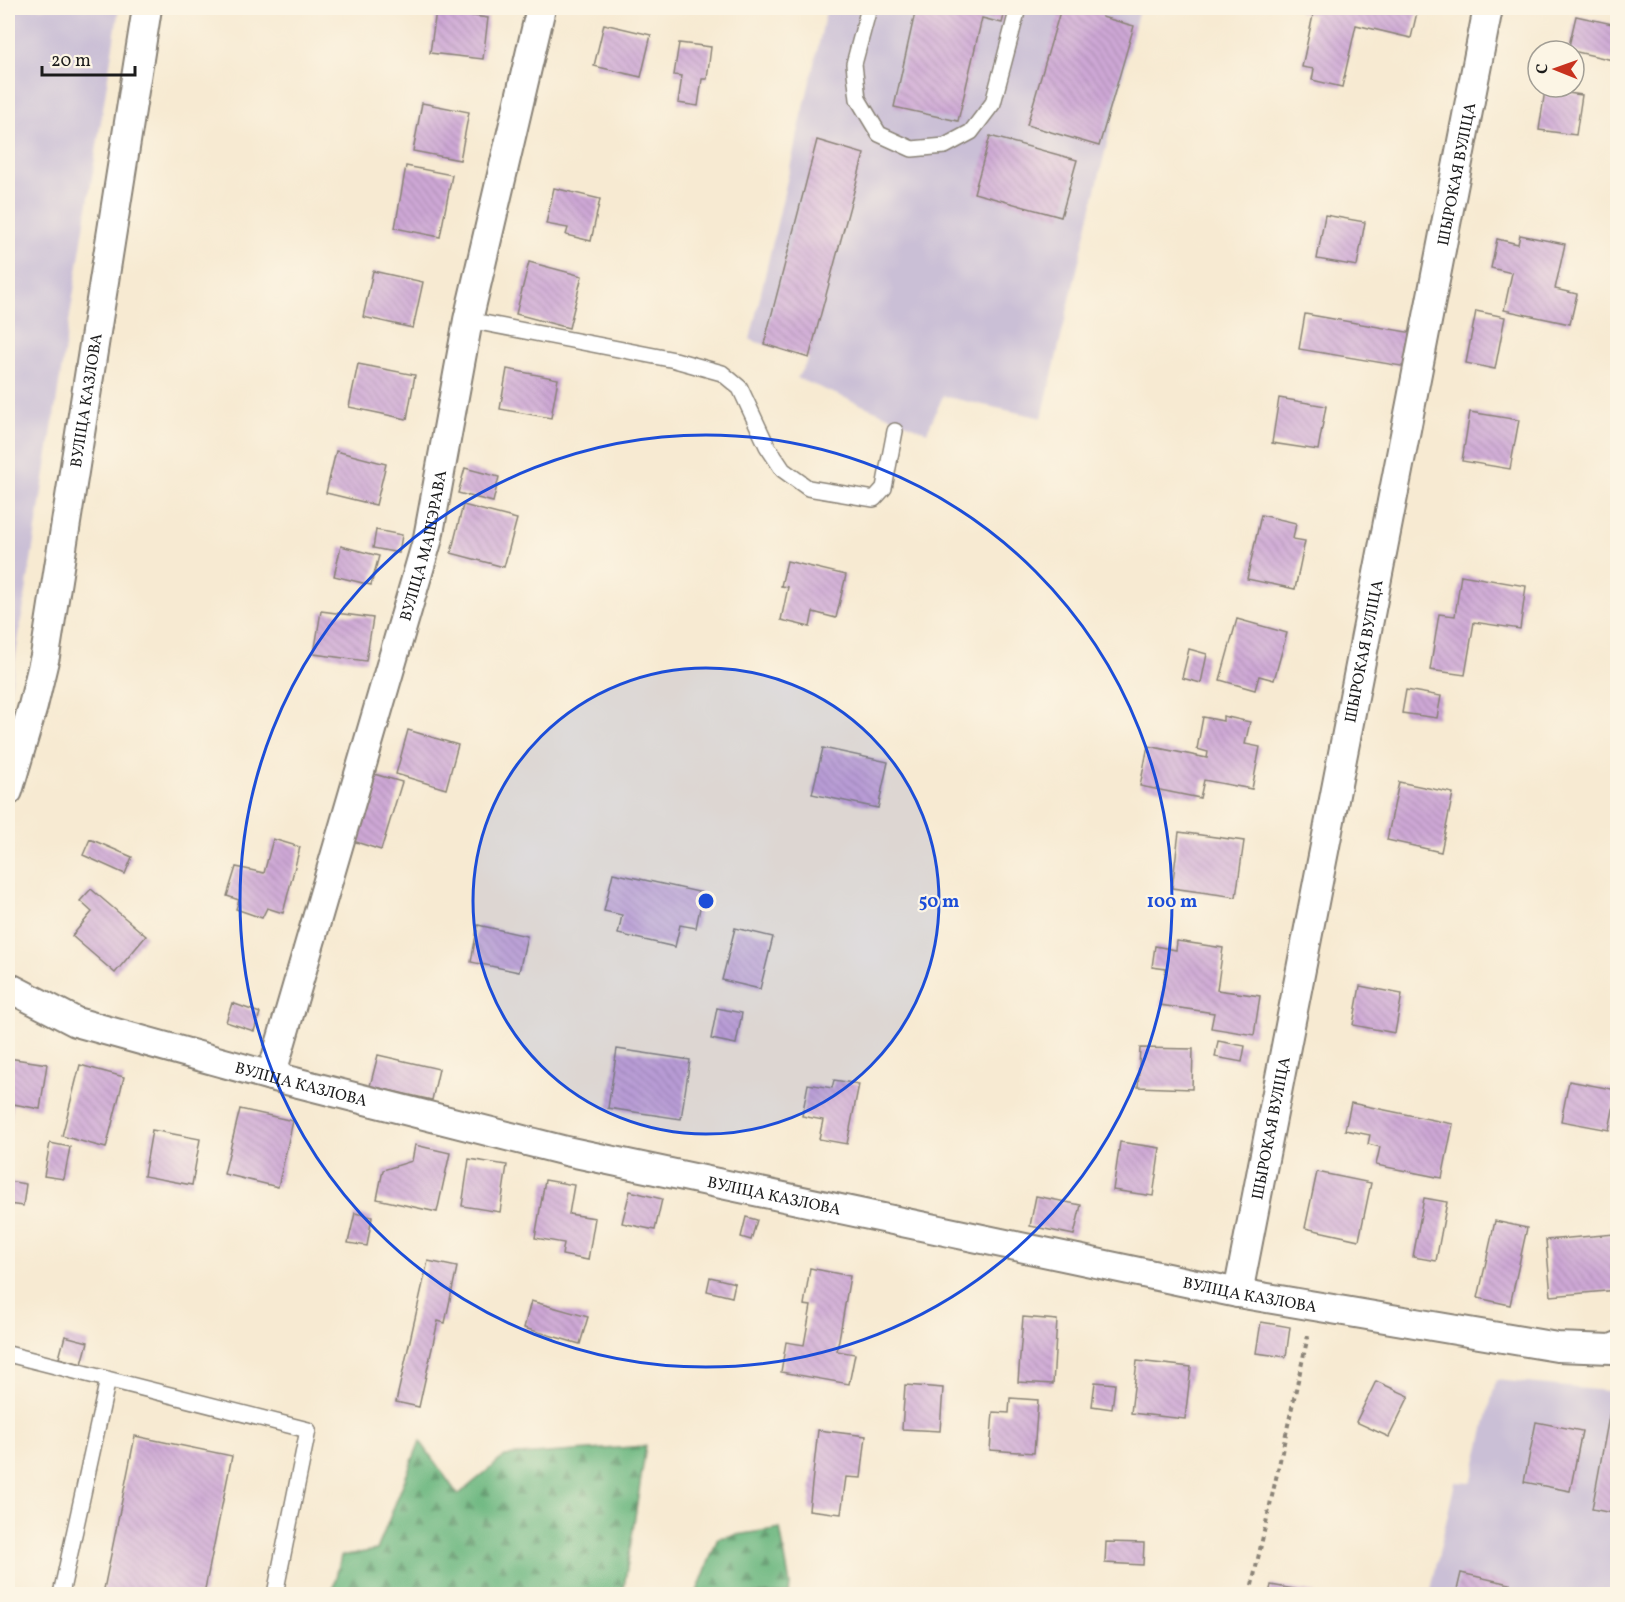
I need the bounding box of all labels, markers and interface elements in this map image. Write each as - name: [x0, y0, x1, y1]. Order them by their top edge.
- scale bar: [42, 39, 135, 77]
- north arrow: [1526, 39, 1586, 99]
- text: 20 m: [51, 49, 91, 74]
- text: С: [1532, 63, 1554, 74]
- street label: ШЫРОКАЯ ВУЛІЦА: [1433, 101, 1482, 248]
- street label: ВУЛІЦА КАЗЛОВА: [66, 332, 109, 469]
- street label: ВУЛІЦА МАШЭРАВА: [395, 469, 453, 624]
- street label: ШЫРОКАЯ ВУЛІЦА: [1340, 578, 1390, 725]
- text: 50 m: [919, 890, 959, 915]
- text: 100 m: [1147, 890, 1197, 915]
- centre of rings: [696, 891, 716, 911]
- street label: ШЫРОКАЯ ВУЛІЦА: [1247, 1055, 1297, 1202]
- street label: ВУЛІЦА КАЗЛОВА: [232, 1058, 369, 1113]
- street label: ВУЛІЦА КАЗЛОВА: [705, 1172, 843, 1222]
- street label: ВУЛІЦА КАЗЛОВА: [1181, 1273, 1318, 1319]

